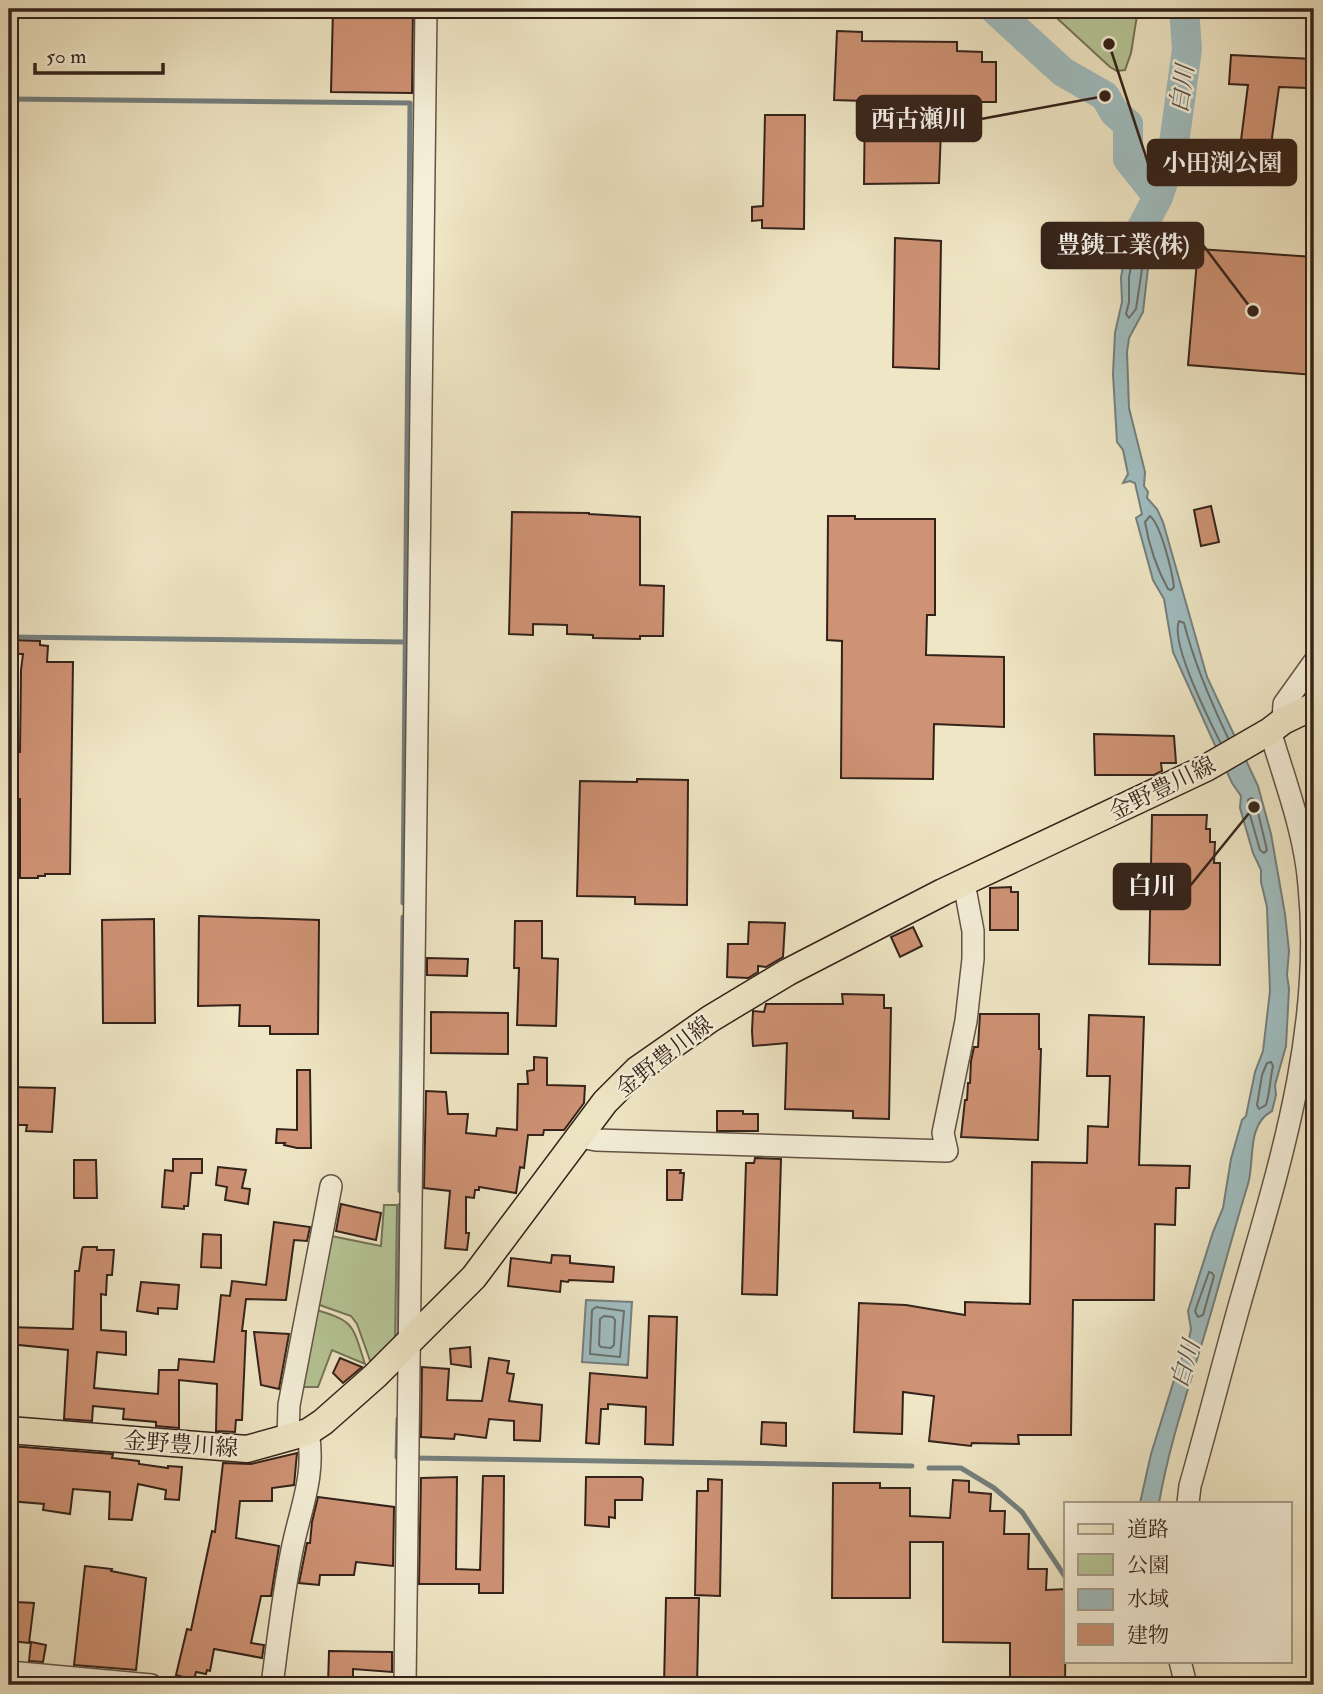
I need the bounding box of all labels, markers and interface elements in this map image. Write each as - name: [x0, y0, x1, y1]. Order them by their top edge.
- scale bar: [35, 32, 163, 76]
- text: 50 m: [46, 43, 87, 70]
- water label: 白川: [1164, 60, 1202, 115]
- callout: 西古瀬川: [857, 96, 981, 141]
- text: 西古瀬川: [871, 104, 967, 135]
- callout: 小田渕公園: [1148, 140, 1296, 185]
- text: 小田渕公園: [1162, 148, 1282, 179]
- callout: 豊銕工業(株): [1042, 223, 1203, 268]
- text: 豊銕工業(株): [1056, 230, 1190, 261]
- street label: 金野豊川線: [1104, 750, 1220, 827]
- callout: 白川: [1114, 864, 1190, 909]
- text: 白川: [1128, 871, 1176, 902]
- street label: 金野豊川線: [610, 1010, 719, 1103]
- water label: 白川: [1164, 1334, 1208, 1392]
- street label: 金野豊川線: [123, 1426, 239, 1463]
- legend: [1064, 1502, 1292, 1662]
- text: 道路: [1127, 1516, 1169, 1543]
- text: 公園: [1127, 1552, 1169, 1579]
- text: 水域: [1127, 1586, 1169, 1613]
- text: 建物: [1127, 1622, 1169, 1649]

